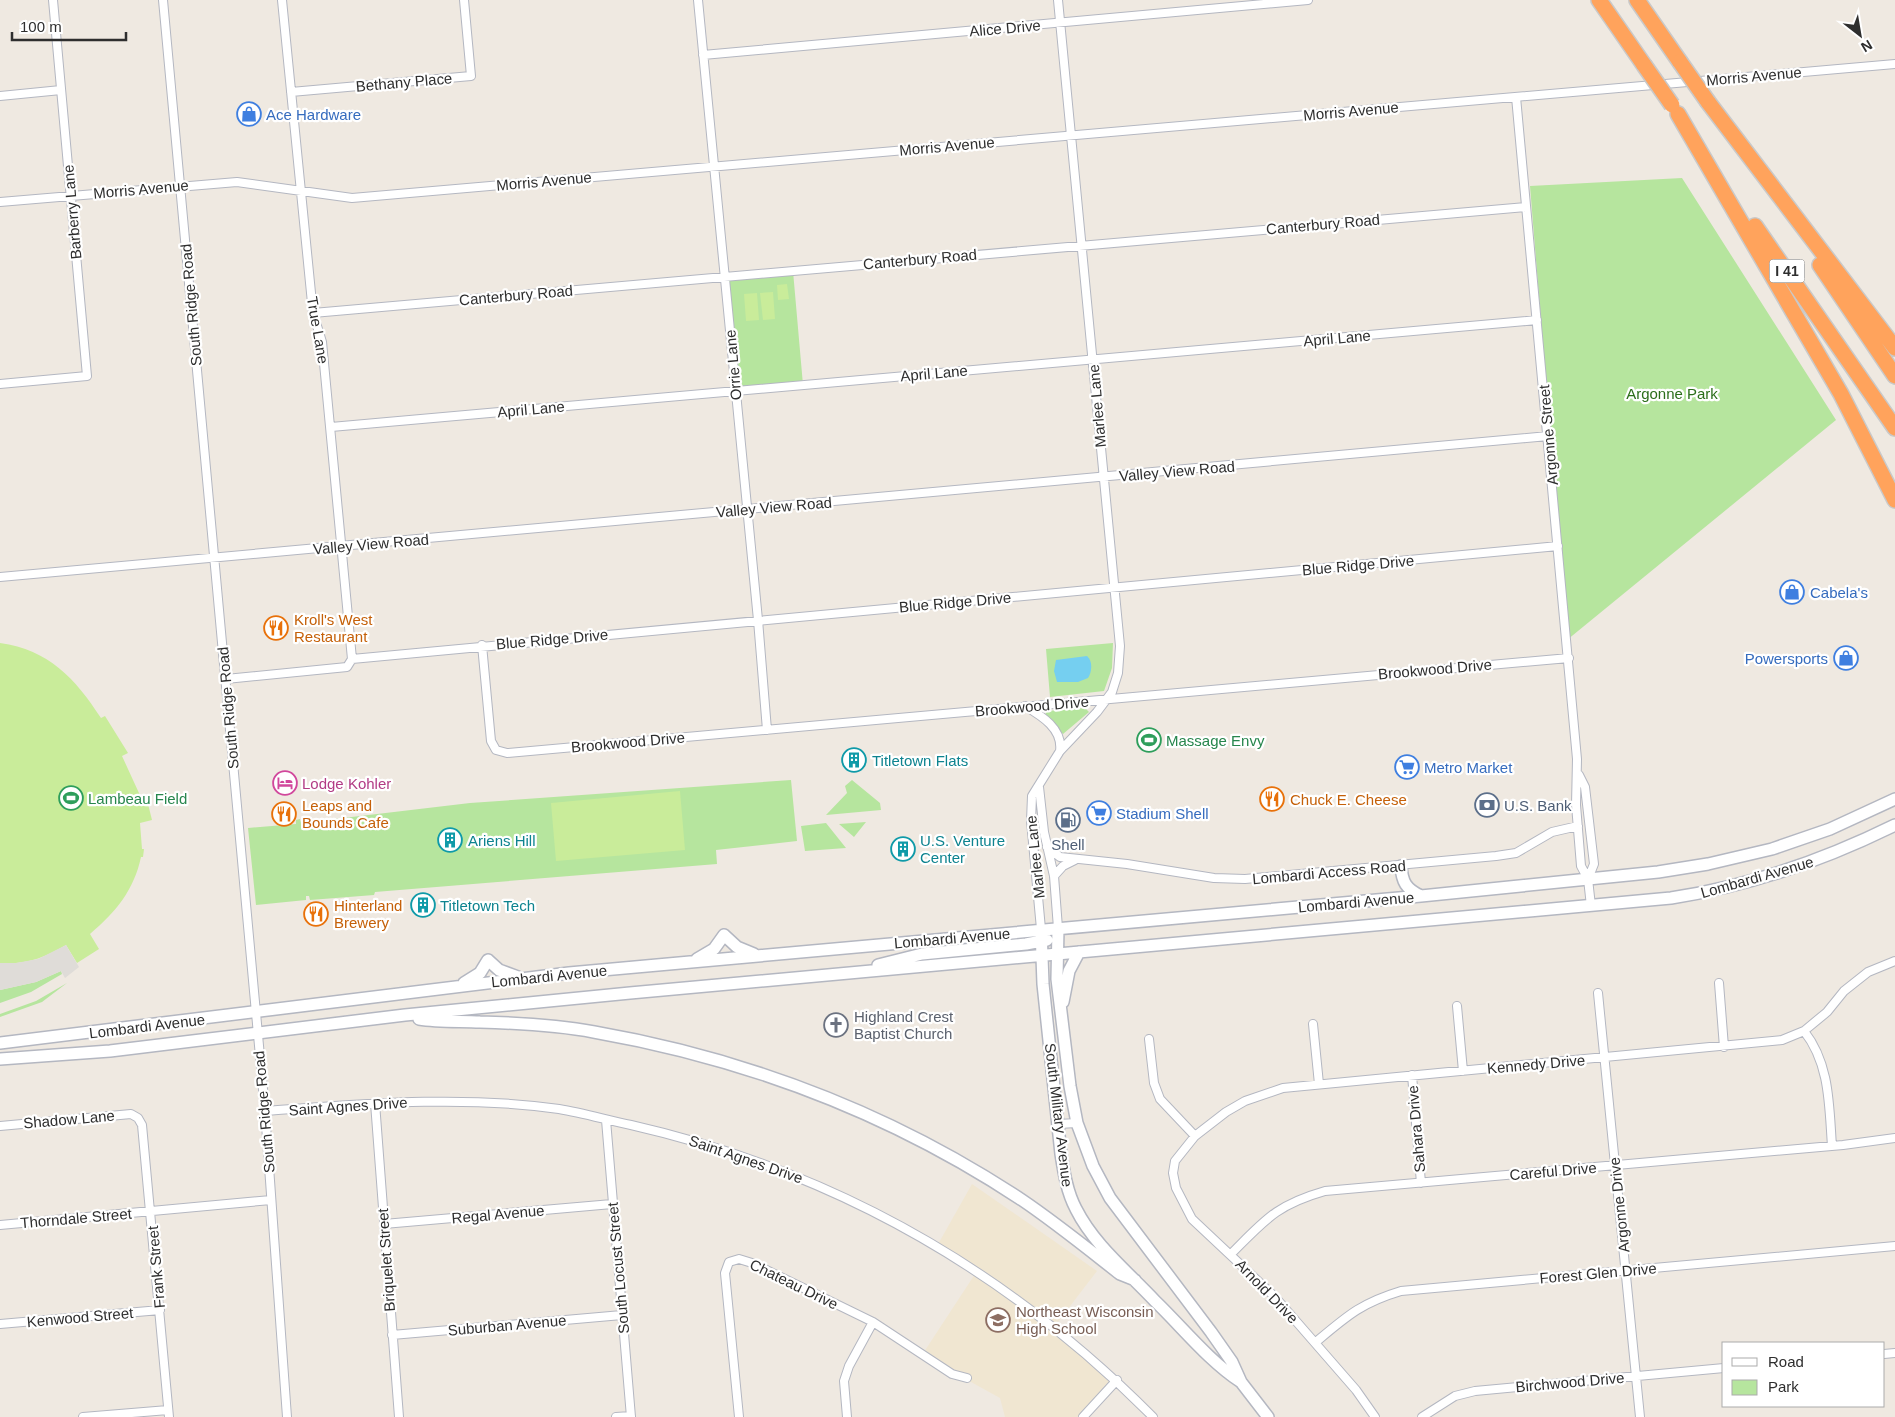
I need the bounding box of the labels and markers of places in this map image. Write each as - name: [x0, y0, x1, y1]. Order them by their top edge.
- shop icon: Ace Hardware: [236, 101, 262, 127]
- place label: Ace Hardware: [266, 106, 361, 123]
- shop icon: Cabela's: [1779, 579, 1805, 605]
- place label: Cabela's: [1810, 584, 1868, 601]
- place label: Kroll's West Restaurant: [294, 611, 373, 645]
- restaurant icon: Kroll's West Restaurant: [263, 615, 289, 641]
- shop icon: Powersports: [1833, 645, 1859, 671]
- place label: Powersports: [1745, 650, 1828, 667]
- sports icon: Massage Envy: [1136, 727, 1162, 753]
- place label: Massage Envy: [1166, 732, 1265, 749]
- building icon: Titletown Flats: [841, 747, 867, 773]
- place label: Titletown Flats: [872, 752, 968, 769]
- supermarket icon: Metro Market: [1394, 754, 1420, 780]
- place label: Metro Market: [1424, 759, 1513, 776]
- hotel icon: Lodge Kohler: [272, 770, 298, 796]
- place label: Lodge Kohler: [302, 775, 391, 792]
- sports icon: Lambeau Field: [58, 785, 84, 811]
- restaurant icon: Chuck E. Cheese: [1259, 786, 1285, 812]
- place label: Lambeau Field: [88, 790, 187, 807]
- place label: Chuck E. Cheese: [1290, 791, 1407, 808]
- bank icon: U.S. Bank: [1474, 792, 1500, 818]
- place label: Leaps and Bounds Cafe: [302, 797, 389, 831]
- place label: U.S. Bank: [1504, 797, 1572, 814]
- supermarket icon: Stadium Shell: [1086, 800, 1112, 826]
- restaurant icon: Leaps and Bounds Cafe: [271, 801, 297, 827]
- place label: Stadium Shell: [1116, 805, 1209, 822]
- fuel station icon: Shell: [1055, 807, 1081, 833]
- building icon: Ariens Hill: [437, 827, 463, 853]
- place label: Ariens Hill: [468, 832, 536, 849]
- place label: U.S. Venture Center: [920, 832, 1005, 866]
- building icon: U.S. Venture Center: [890, 836, 916, 862]
- place label: Shell: [1051, 836, 1085, 853]
- building icon: Titletown Tech: [410, 892, 436, 918]
- place label: Hinterland Brewery: [334, 897, 402, 931]
- place label: Titletown Tech: [440, 897, 535, 914]
- restaurant icon: Hinterland Brewery: [303, 901, 329, 927]
- place label: Highland Crest Baptist Church: [854, 1008, 954, 1042]
- church icon: Highland Crest Baptist Church: [823, 1012, 849, 1038]
- place label: Northeast Wisconsin High School: [1016, 1303, 1154, 1337]
- school or university icon: Northeast Wisconsin High School: [985, 1307, 1011, 1333]

